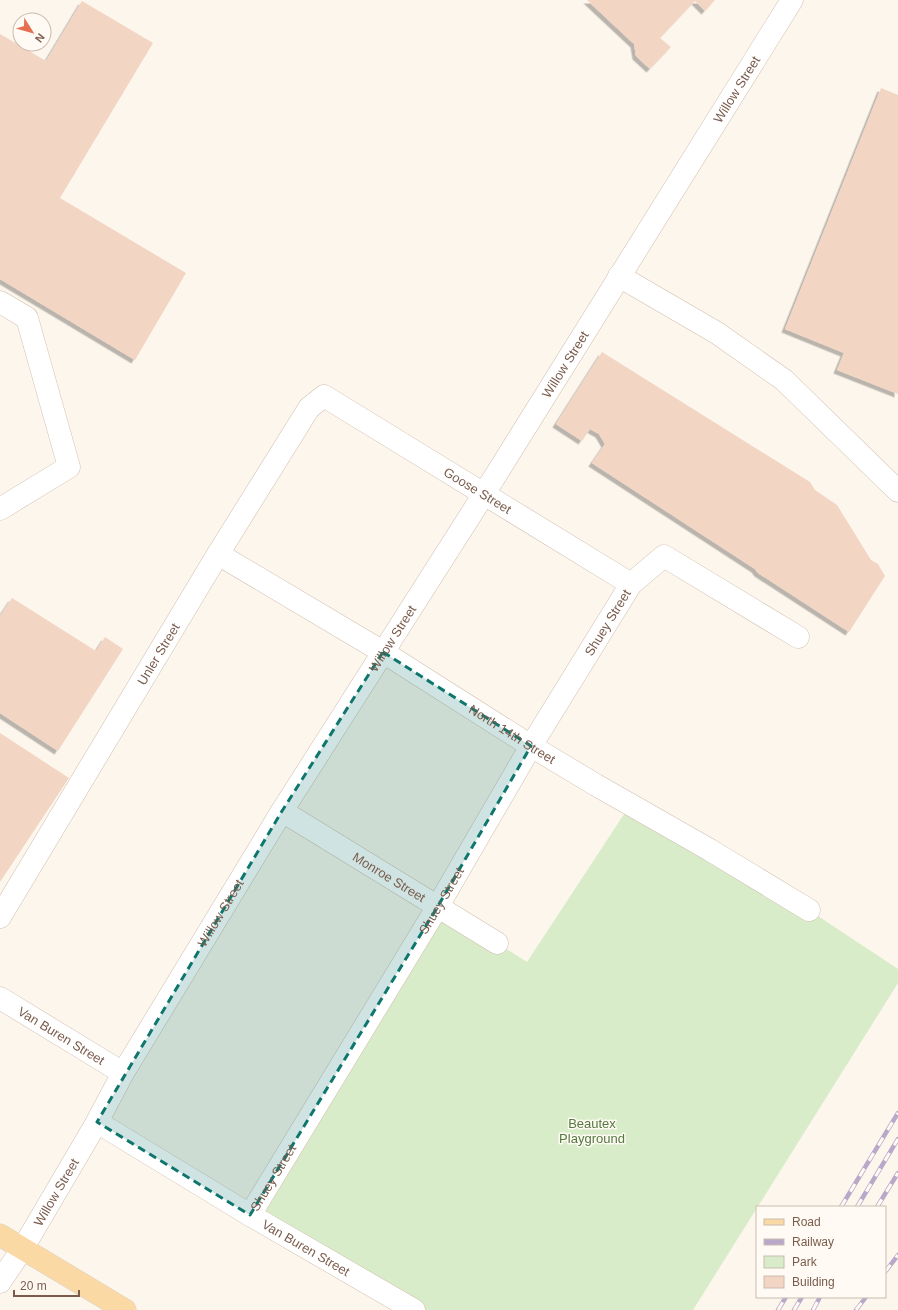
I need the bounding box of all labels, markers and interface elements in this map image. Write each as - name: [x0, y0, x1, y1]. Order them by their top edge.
- north arrow: [12, 12, 52, 52]
- text: N: [33, 31, 47, 45]
- street label: Willow Street: [710, 53, 763, 126]
- street label: Willow Street: [539, 328, 592, 401]
- street label: Goose Street: [441, 464, 514, 517]
- street label: Shuey Street: [582, 586, 634, 659]
- street label: Willow Street: [366, 602, 419, 675]
- street label: Unler Street: [134, 620, 183, 688]
- street label: North 14th Street: [466, 702, 558, 767]
- street label: Monroe Street: [350, 849, 429, 906]
- street label: Shuey Street: [416, 864, 467, 937]
- street label: Willow Street: [195, 876, 247, 949]
- street label: Van Buren Street: [15, 1004, 108, 1068]
- park label: Beautex Playground: [559, 1116, 625, 1146]
- street label: Shuey Street: [247, 1141, 299, 1214]
- street label: Willow Street: [31, 1155, 82, 1229]
- legend: [756, 1206, 886, 1298]
- text: Road: [792, 1215, 821, 1229]
- street label: Van Buren Street: [259, 1217, 353, 1279]
- text: Railway: [792, 1235, 834, 1249]
- text: Park: [792, 1255, 818, 1269]
- scale bar: [14, 1272, 79, 1298]
- text: Building: [792, 1275, 835, 1289]
- text: 20 m: [20, 1279, 47, 1293]

